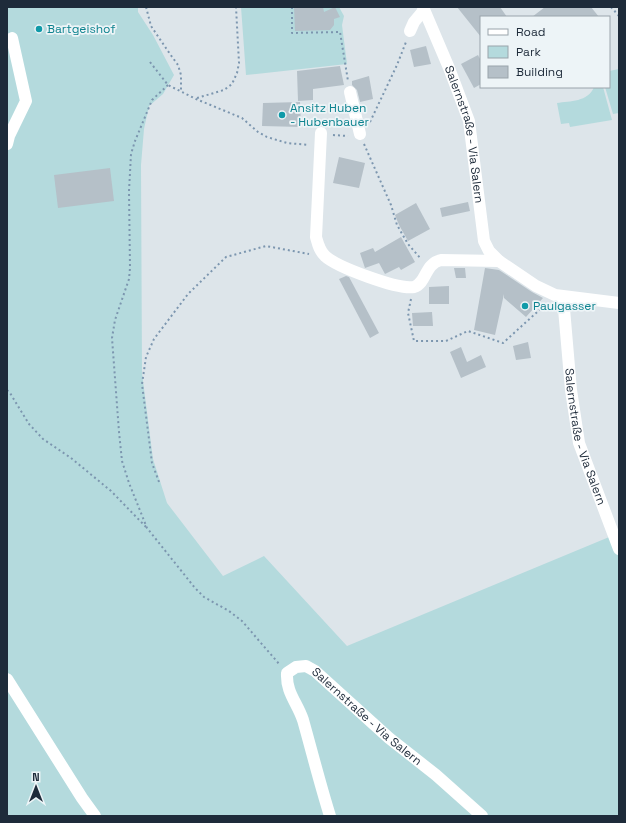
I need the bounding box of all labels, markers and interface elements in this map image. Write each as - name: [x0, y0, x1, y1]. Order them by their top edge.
- legend: [480, 16, 610, 88]
- place label: Bartgeishof: [47, 21, 116, 37]
- marker: Bartgeishof: [34, 24, 44, 34]
- text: Road: [516, 24, 545, 40]
- text: Park: [516, 44, 541, 60]
- street label: Salernstraße - Via Salern: [441, 63, 487, 204]
- text: Building: [516, 64, 563, 80]
- place label: Ansitz Huben - Hubenbauer: [290, 100, 370, 130]
- marker: Ansitz Huben - Hubenbauer: [277, 110, 287, 120]
- place label: Paulgasser: [533, 298, 596, 314]
- marker: Paulgasser: [520, 301, 530, 311]
- street label: Salernstraße - Via Salern: [561, 367, 610, 507]
- street label: Salernstraße - Via Salern: [308, 664, 425, 769]
- north arrow: [16, 767, 56, 807]
- text: N: [32, 770, 40, 784]

